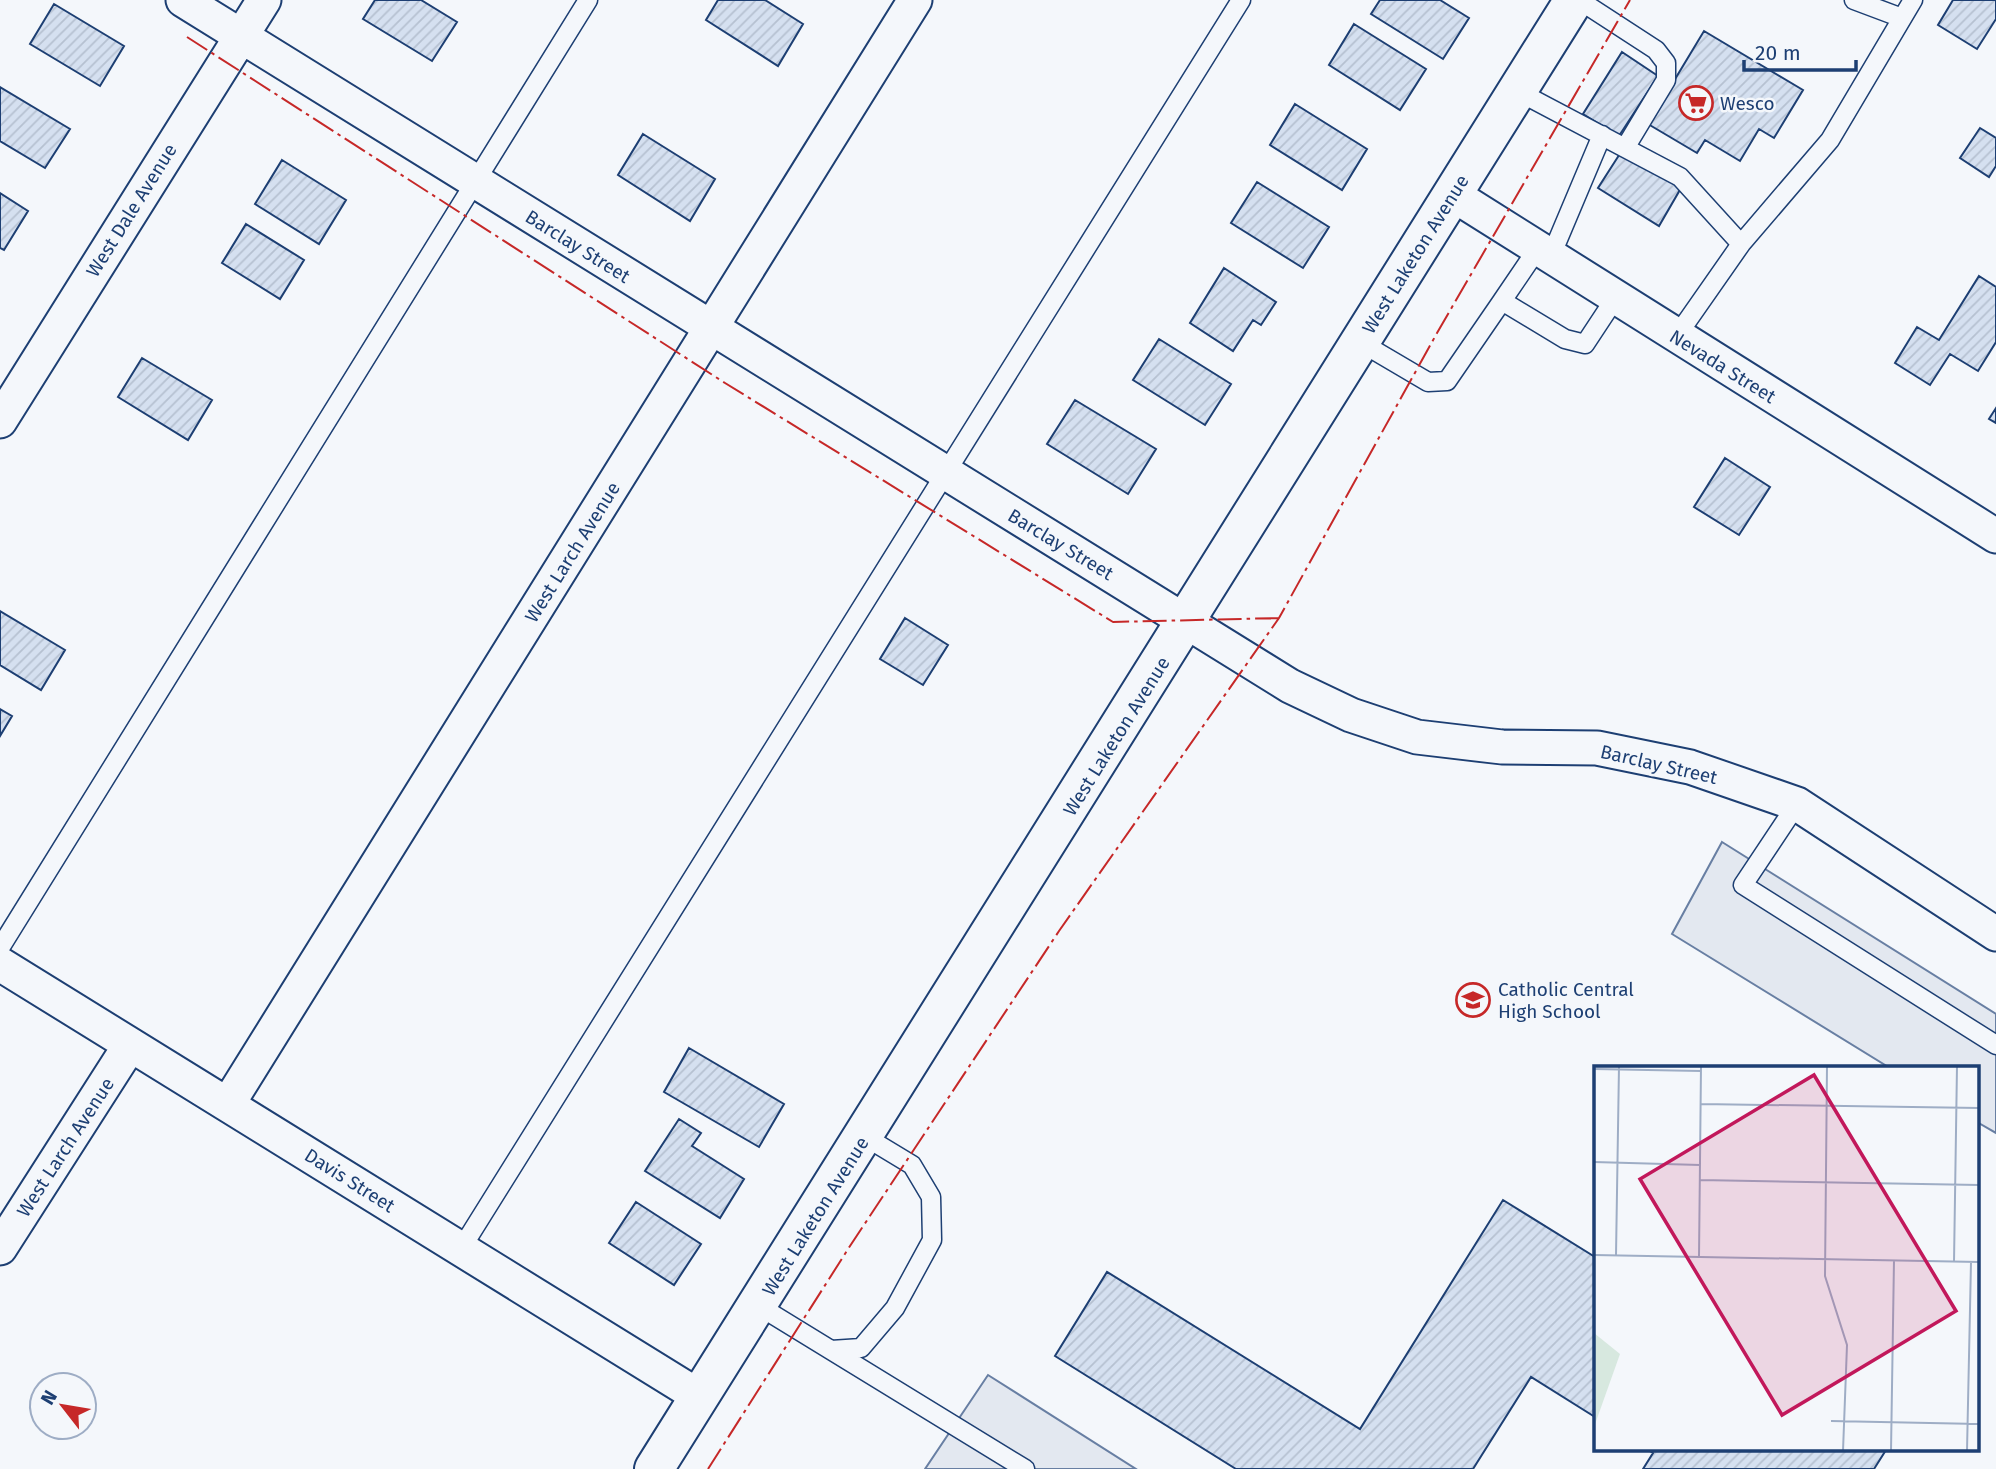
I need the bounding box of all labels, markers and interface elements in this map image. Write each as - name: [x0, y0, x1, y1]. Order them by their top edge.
- scale bar: [1744, 28, 1856, 72]
- text: 20 m: [1755, 40, 1801, 66]
- supermarket icon: Wesco: [1677, 84, 1715, 122]
- place label: Wesco: [1720, 92, 1775, 115]
- street label: West Dale Avenue: [81, 139, 182, 281]
- street label: West Laketon Avenue: [1357, 171, 1474, 338]
- street label: Barclay Street: [521, 205, 634, 288]
- street label: Nevada Street: [1665, 325, 1780, 408]
- street label: West Larch Avenue: [520, 478, 625, 627]
- street label: Barclay Street: [1004, 504, 1118, 585]
- street label: West Laketon Avenue: [1058, 653, 1175, 820]
- street label: Barclay Street: [1598, 740, 1720, 789]
- place label: Catholic Central High School: [1498, 978, 1634, 1023]
- school or university icon: Catholic Central High School: [1454, 981, 1492, 1019]
- inset map: [1594, 1066, 1979, 1452]
- street label: West Larch Avenue: [12, 1073, 119, 1221]
- street label: West Laketon Avenue: [757, 1133, 874, 1300]
- street label: Davis Street: [300, 1144, 399, 1217]
- north arrow: [28, 1371, 98, 1441]
- text: N: [36, 1386, 62, 1409]

